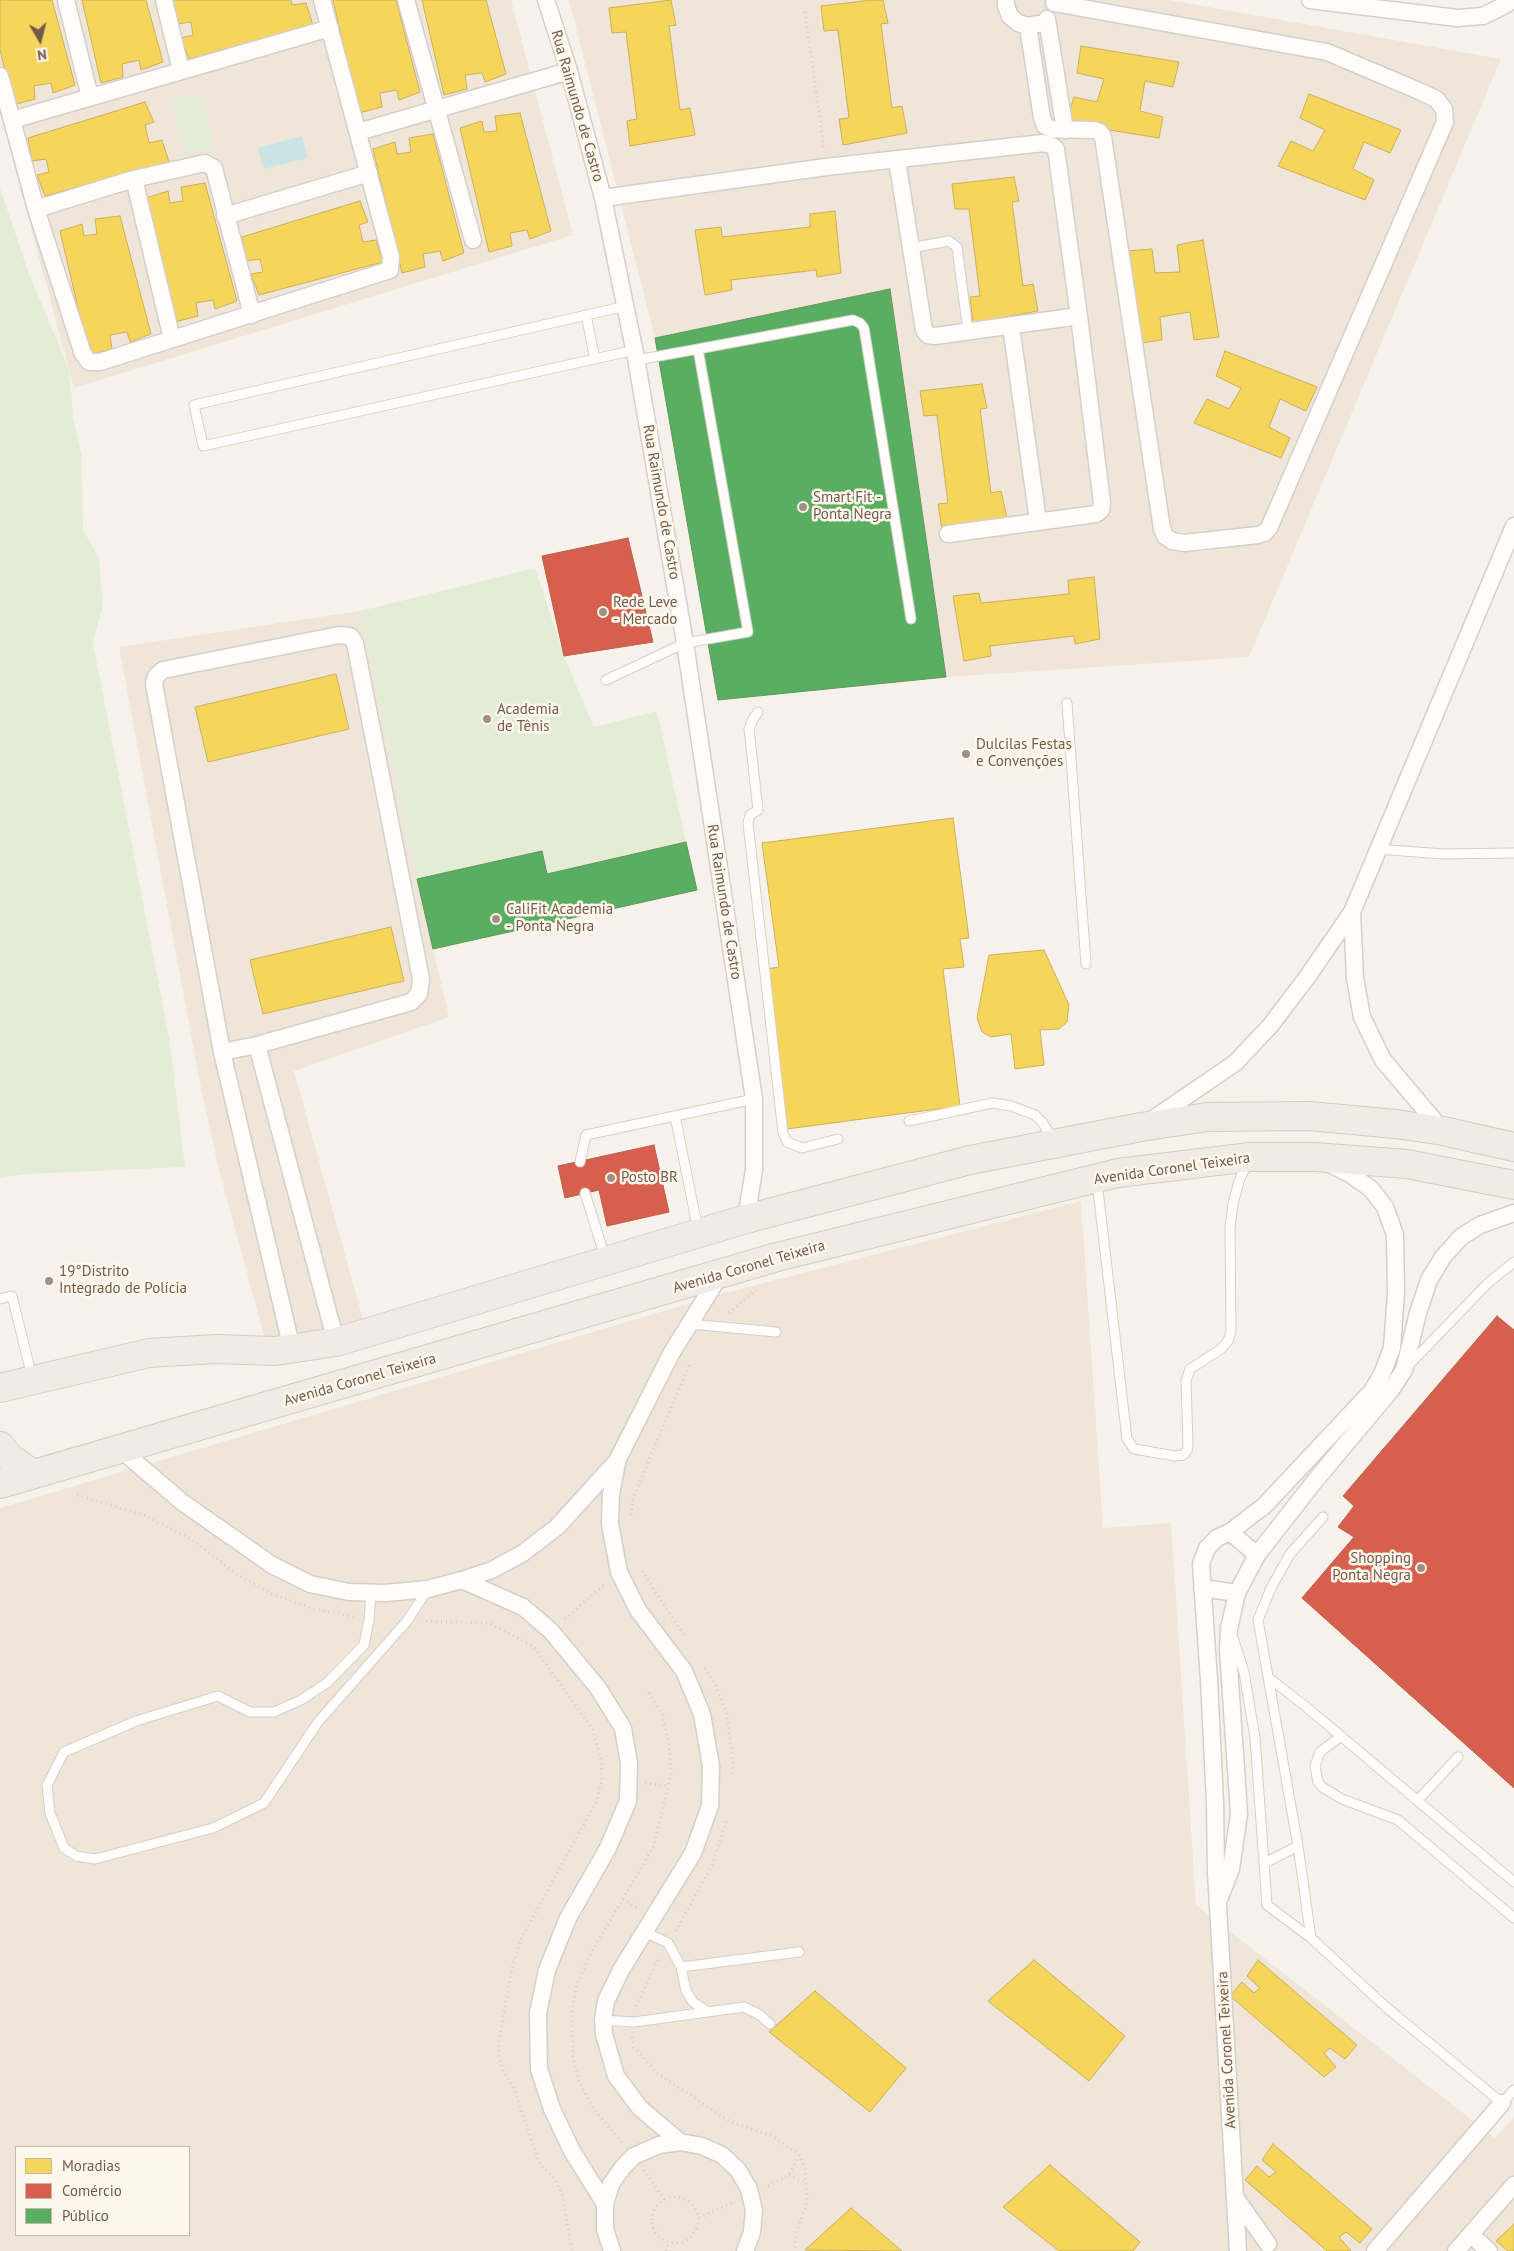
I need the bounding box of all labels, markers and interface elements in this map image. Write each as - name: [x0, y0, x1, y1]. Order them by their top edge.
- north arrow: [15, 15, 65, 65]
- street label: Rua Raimundo de Castro: [547, 28, 607, 184]
- text: N: [36, 45, 48, 64]
- street label: Rua Raimundo de Castro: [638, 423, 684, 581]
- place label: Smart Fit - Ponta Negra: [813, 489, 892, 524]
- marker: Smart Fit - Ponta Negra: [797, 501, 809, 513]
- place label: Rede Leve - Mercado: [613, 594, 677, 629]
- marker: Rede Leve - Mercado: [597, 606, 609, 618]
- place label: Academia de Tênis: [497, 701, 559, 736]
- marker: Academia de Tênis: [481, 713, 493, 725]
- place label: Dulcilas Festas e Convenções: [976, 736, 1072, 771]
- marker: Dulcilas Festas e Convenções: [960, 748, 972, 760]
- street label: Rua Raimundo de Castro: [703, 823, 745, 981]
- place label: CaliFit Academia - Ponta Negra: [506, 901, 613, 936]
- marker: CaliFit Academia - Ponta Negra: [490, 913, 502, 925]
- street label: Avenida Coronel Teixeira: [1093, 1149, 1251, 1189]
- place label: Posto BR: [621, 1169, 678, 1187]
- marker: Posto BR: [605, 1172, 617, 1184]
- street label: Avenida Coronel Teixeira: [671, 1237, 827, 1297]
- place label: 19°Distrito Integrado de Polícia: [59, 1263, 187, 1298]
- marker: 19°Distrito Integrado de Polícia: [43, 1275, 55, 1287]
- street label: Avenida Coronel Teixeira: [282, 1350, 438, 1410]
- place label: Shopping Ponta Negra: [1332, 1550, 1411, 1585]
- marker: Shopping Ponta Negra: [1415, 1562, 1427, 1574]
- street label: Avenida Coronel Teixeira: [1214, 1971, 1240, 2129]
- legend: [15, 2146, 190, 2236]
- text: Moradias: [62, 2156, 120, 2175]
- text: Comércio: [62, 2181, 122, 2200]
- text: Público: [62, 2206, 109, 2225]

